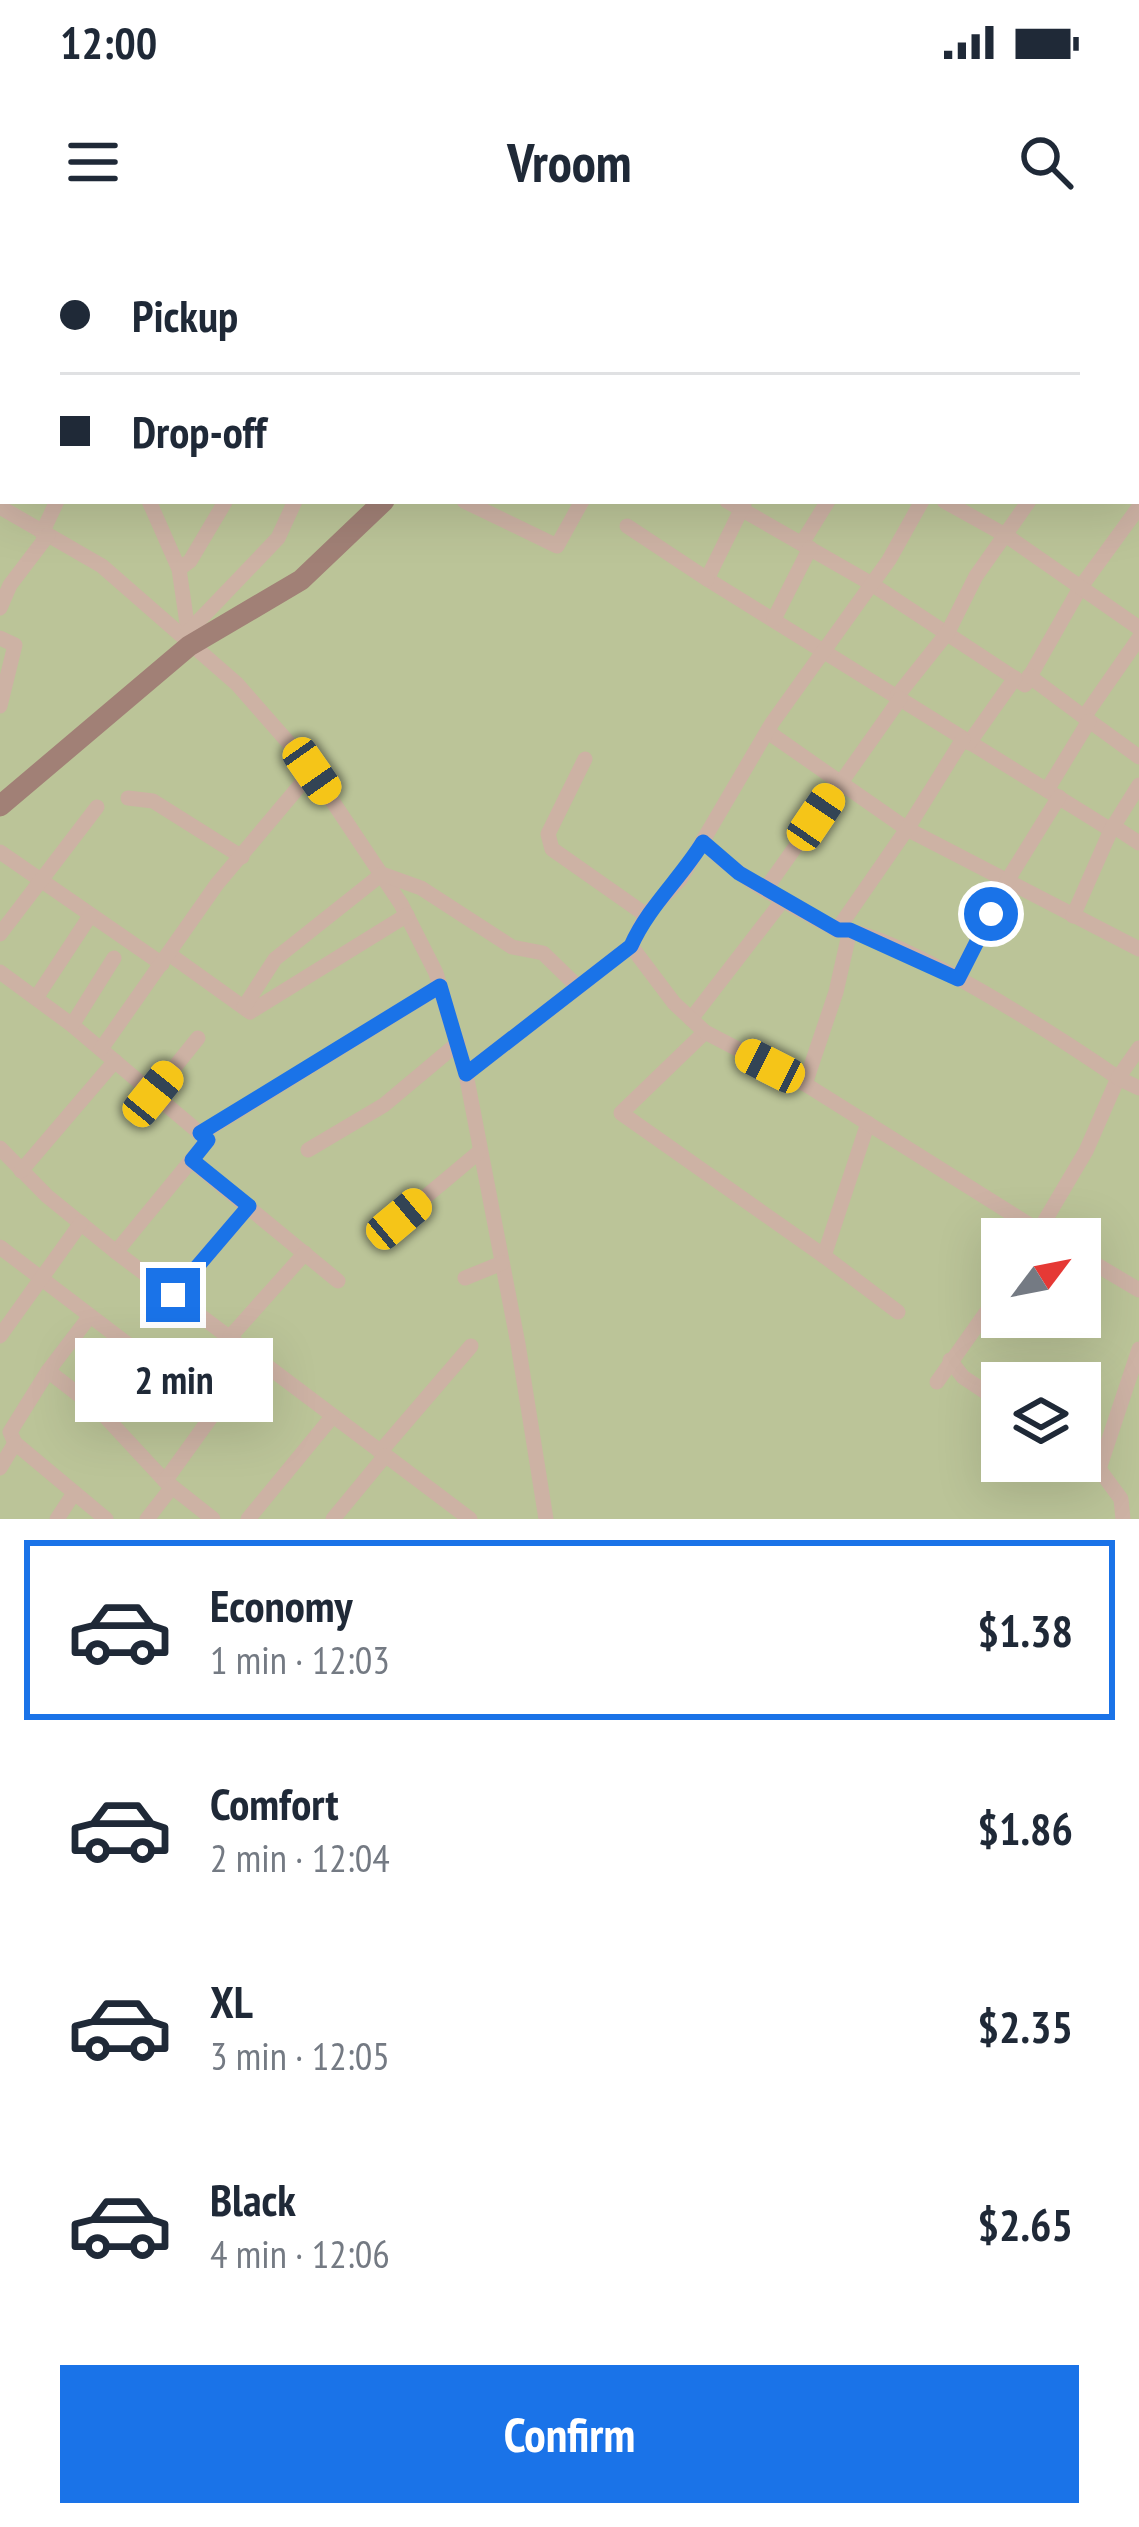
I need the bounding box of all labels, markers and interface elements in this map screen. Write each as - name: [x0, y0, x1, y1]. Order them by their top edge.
- text: 12:00: [60, 13, 157, 71]
- text: Vroom: [507, 127, 632, 197]
- icon: menu: [60, 129, 126, 195]
- icon: search: [1013, 129, 1079, 195]
- text: Pickup: [132, 286, 238, 344]
- text: Drop-off: [132, 402, 266, 460]
- car: [277, 731, 347, 811]
- car: [781, 777, 851, 857]
- route start: [964, 887, 1018, 941]
- car: [730, 1034, 810, 1098]
- car: [116, 1055, 190, 1133]
- car: [360, 1182, 438, 1256]
- north arrow: [981, 1218, 1101, 1338]
- map controls: [981, 1218, 1101, 1482]
- route end: [146, 1268, 200, 1322]
- callout: 2 min: [74, 1337, 272, 1421]
- text: 2 min: [135, 1354, 213, 1405]
- button: layers: [981, 1362, 1101, 1482]
- icon: car: [66, 1576, 174, 1684]
- text: Economy: [210, 1576, 353, 1634]
- text: $1.38: [977, 1601, 1073, 1659]
- text: 1 min · 12:03: [210, 1634, 390, 1685]
- icon: car: [66, 1774, 174, 1882]
- text: Comfort: [210, 1774, 339, 1832]
- text: $1.86: [977, 1799, 1073, 1857]
- text: 2 min · 12:04: [210, 1832, 390, 1883]
- icon: car: [66, 1972, 174, 2080]
- text: XL: [210, 1972, 253, 2030]
- text: $2.35: [977, 1997, 1073, 2055]
- text: 3 min · 12:05: [210, 2030, 390, 2081]
- icon: car: [66, 2170, 174, 2278]
- text: Black: [210, 2170, 296, 2228]
- text: $2.65: [977, 2195, 1073, 2253]
- text: 4 min · 12:06: [210, 2228, 390, 2279]
- button: Confirm: [60, 2365, 1079, 2503]

